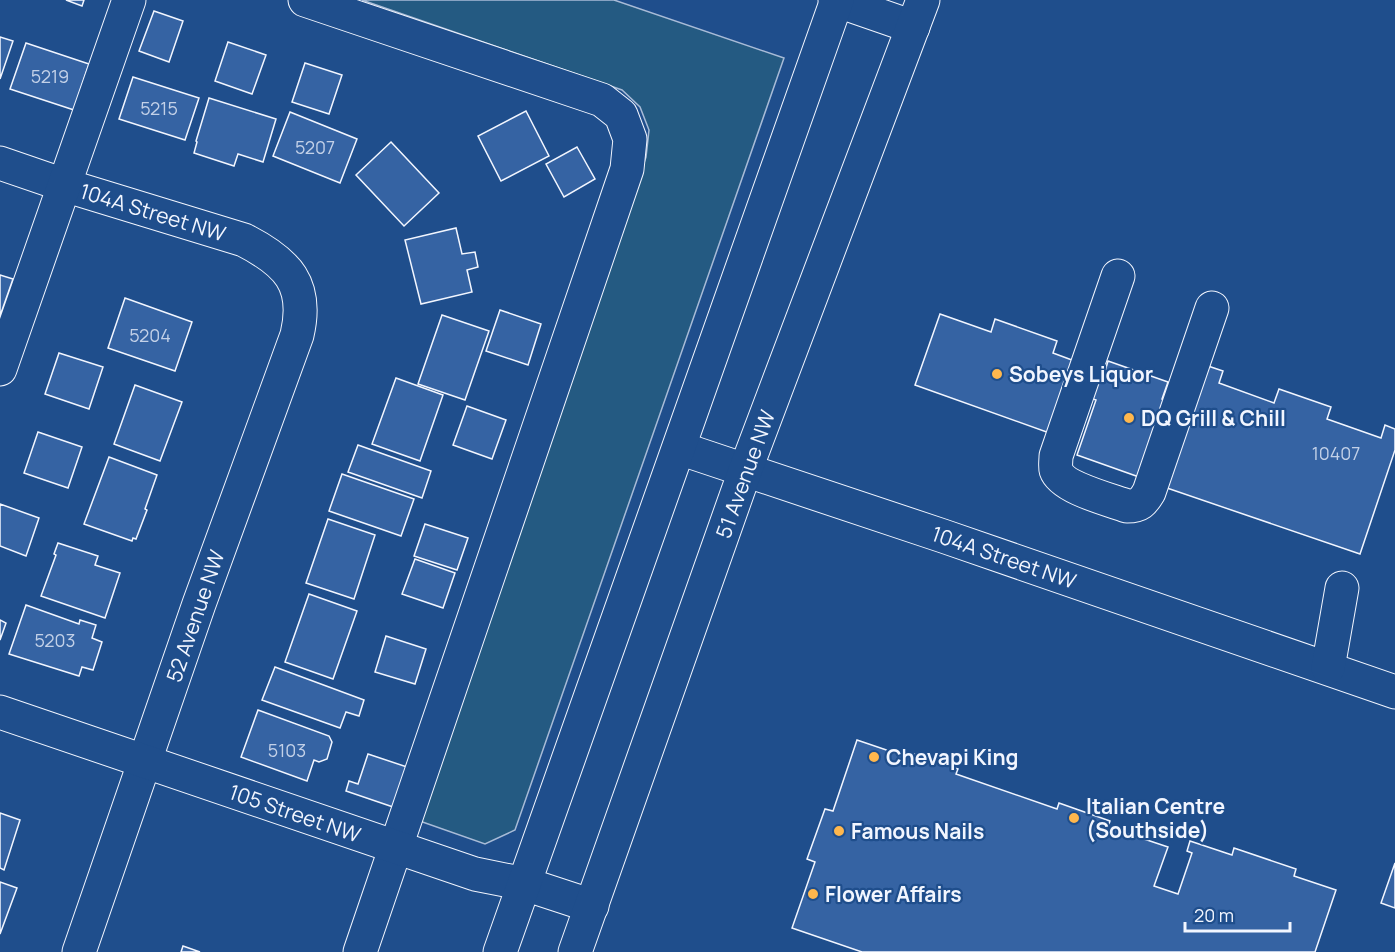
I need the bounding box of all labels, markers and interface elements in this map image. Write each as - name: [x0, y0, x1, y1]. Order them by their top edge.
- house number: 5219: [31, 64, 69, 88]
- house number: 5215: [140, 96, 178, 120]
- house number: 5207: [295, 135, 335, 159]
- street label: 104A Street NW: [77, 177, 230, 248]
- house number: 5204: [129, 323, 171, 347]
- place label: Sobeys Liquor: [1009, 360, 1153, 388]
- marker: Sobeys Liquor: [990, 367, 1004, 381]
- place label: DQ Grill & Chill: [1141, 404, 1286, 432]
- street label: 51 Avenue NW: [709, 406, 781, 542]
- marker: DQ Grill & Chill: [1122, 411, 1136, 425]
- house number: 10407: [1312, 441, 1360, 465]
- street label: 104A Street NW: [928, 519, 1080, 595]
- street label: 52 Avenue NW: [159, 546, 231, 686]
- house number: 5203: [34, 628, 76, 652]
- house number: 5103: [268, 738, 306, 762]
- place label: Chevapi King: [886, 743, 1019, 771]
- marker: Chevapi King: [867, 750, 881, 764]
- street label: 105 Street NW: [226, 777, 365, 849]
- place label: Italian Centre (Southside): [1086, 792, 1225, 844]
- marker: Italian Centre (Southside): [1067, 811, 1081, 825]
- place label: Famous Nails: [851, 817, 984, 845]
- marker: Famous Nails: [832, 824, 846, 838]
- place label: Flower Affairs: [825, 880, 962, 908]
- marker: Flower Affairs: [806, 887, 820, 901]
- scale bar: [1185, 895, 1290, 933]
- text: 20 m: [1194, 903, 1234, 927]

